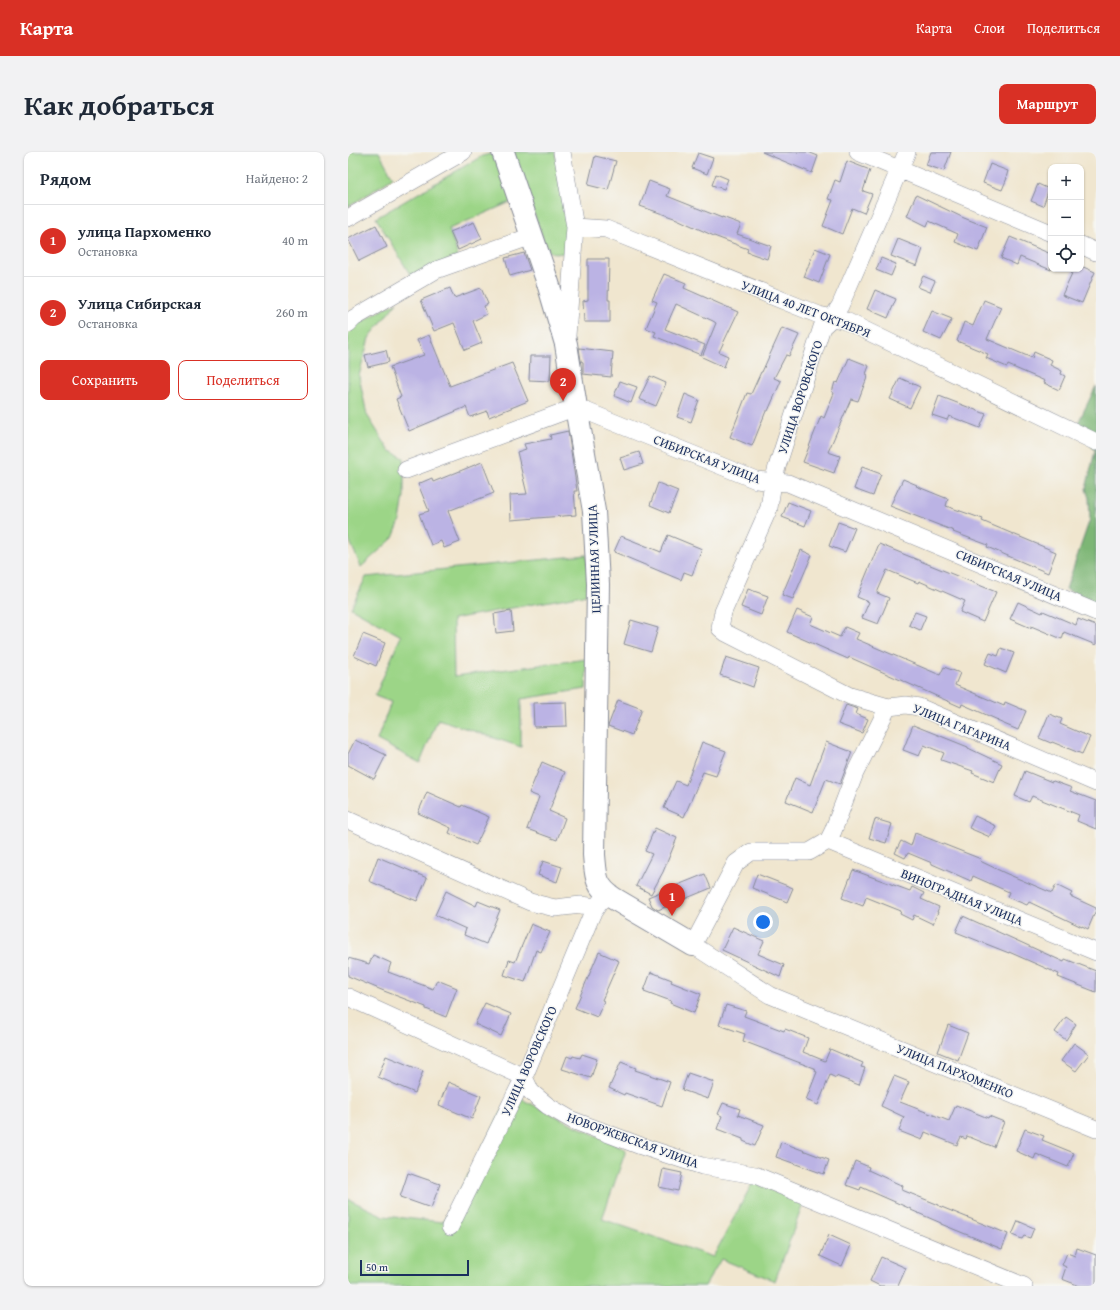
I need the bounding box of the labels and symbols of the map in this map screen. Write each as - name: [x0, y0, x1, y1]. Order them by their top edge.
- street label: УЛИЦА 40 ЛЕТ ОКТЯБРЯ: [739, 276, 874, 343]
- street label: УЛИЦА ВОРОВСКОГО: [773, 338, 827, 456]
- pin: 2: [550, 368, 576, 401]
- street label: СИБИРСКАЯ УЛИЦА: [651, 430, 764, 488]
- street label: ЦЕЛИННАЯ УЛИЦА: [583, 504, 605, 614]
- street label: СИБИРСКАЯ УЛИЦА: [953, 544, 1065, 606]
- street label: УЛИЦА ГАГАРИНА: [910, 699, 1014, 755]
- street label: ВИНОГРАДНАЯ УЛИЦА: [898, 864, 1026, 930]
- pin: 1: [659, 883, 685, 916]
- your location: [753, 912, 773, 932]
- street label: УЛИЦА ВОРОВСКОГО: [496, 1003, 562, 1119]
- street label: УЛИЦА ПАРХОМЕНКО: [894, 1039, 1016, 1103]
- street label: НОВОРЖЕВСКАЯ УЛИЦА: [564, 1107, 702, 1173]
- scale bar: [360, 1258, 469, 1277]

